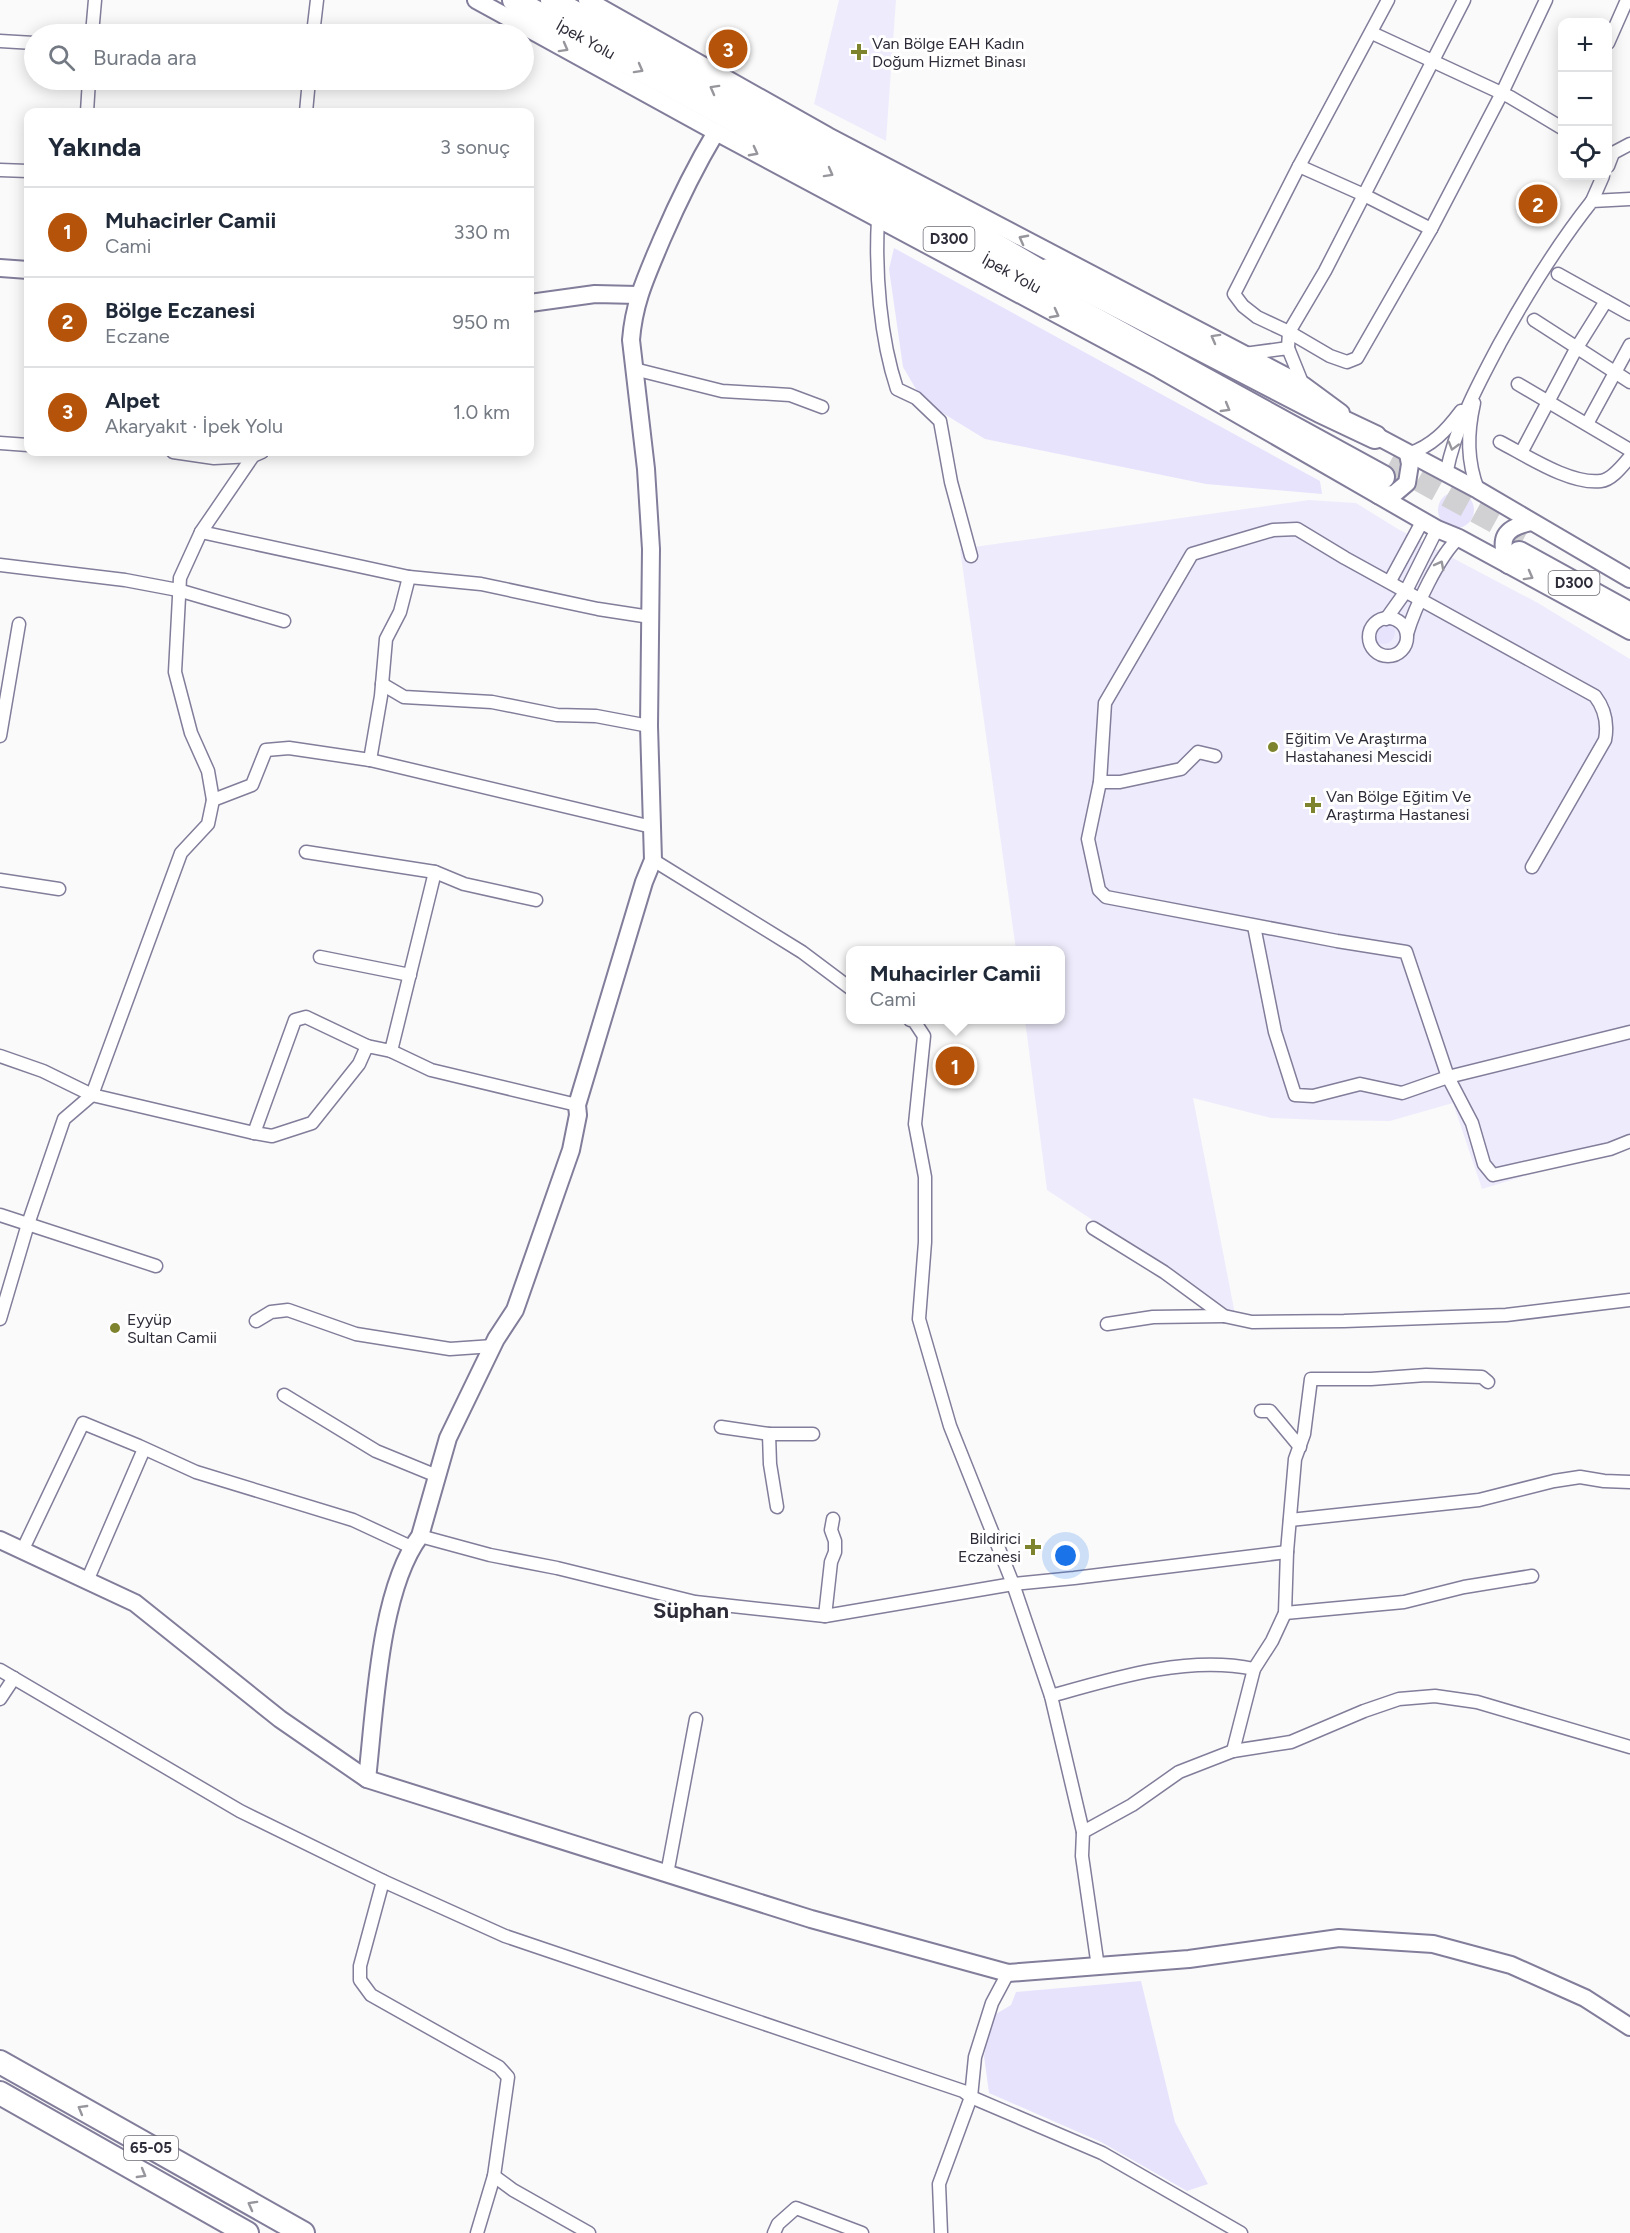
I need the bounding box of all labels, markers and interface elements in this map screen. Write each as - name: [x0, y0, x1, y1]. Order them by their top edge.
- street label: İpek Yolu: [553, 15, 619, 63]
- map controls: [1558, 18, 1612, 180]
- button: +: [1558, 18, 1612, 72]
- search box: [24, 24, 534, 90]
- pin: 3: [708, 26, 748, 72]
- place label: Van Bölge EAH Kadın Doğum Hizmet Binası: [872, 34, 1026, 71]
- icon: search: [45, 41, 78, 74]
- one-way arrow: [558, 41, 568, 53]
- marker: Van Bölge EAH Kadın Doğum Hizmet Binası: [850, 43, 868, 61]
- text: Burada ara: [93, 44, 197, 71]
- one-way arrow: [633, 62, 644, 73]
- button: −: [1558, 72, 1612, 126]
- one-way arrow: [709, 85, 720, 96]
- button: locate: [1558, 126, 1612, 180]
- text: Yakında: [48, 131, 141, 163]
- text: 3 sonuç: [440, 135, 510, 159]
- one-way arrow: [747, 145, 758, 156]
- one-way arrow: [822, 166, 833, 177]
- pin: 2: [1518, 182, 1558, 226]
- text: Muhacirler Camii: [105, 207, 276, 234]
- text: 1: [63, 220, 72, 244]
- text: 330 m: [453, 220, 510, 244]
- road number: D300: [924, 227, 974, 251]
- text: Cami: [105, 234, 151, 258]
- one-way arrow: [1019, 235, 1029, 246]
- street label: İpek Yolu: [979, 249, 1045, 297]
- text: Bölge Eczanesi: [105, 297, 255, 324]
- one-way arrow: [1049, 307, 1059, 318]
- text: 2: [62, 310, 73, 334]
- text: 950 m: [452, 310, 510, 334]
- text: Eczane: [105, 324, 170, 348]
- one-way arrow: [1211, 334, 1221, 345]
- text: Alpet: [105, 387, 160, 414]
- text: 3: [62, 400, 73, 424]
- text: 1.0 km: [453, 400, 510, 424]
- one-way arrow: [1220, 401, 1230, 412]
- text: Akaryakıt · İpek Yolu: [105, 414, 283, 438]
- one-way arrow: [1448, 440, 1460, 451]
- one-way arrow: [1433, 561, 1444, 572]
- one-way arrow: [1523, 569, 1534, 580]
- road number: D300: [1548, 571, 1600, 595]
- place label: Eğitim Ve Araştırma Hastahanesi Mescidi: [1285, 729, 1432, 766]
- marker: Eğitim Ve Araştırma Hastahanesi Mescidi: [1266, 740, 1280, 754]
- place label: Van Bölge Eğitim Ve Araştırma Hastanesi: [1326, 787, 1471, 824]
- marker: Van Bölge Eğitim Ve Araştırma Hastanesi: [1304, 796, 1322, 814]
- popup: [846, 946, 1065, 1024]
- text: Muhacirler Camii: [870, 960, 1041, 987]
- text: Cami: [870, 987, 916, 1011]
- pin: 1: [936, 1044, 974, 1088]
- place label: Eyyüp Sultan Camii: [127, 1310, 217, 1347]
- marker: Eyyüp Sultan Camii: [108, 1321, 122, 1335]
- place label: Bildirici Eczanesi: [958, 1529, 1021, 1566]
- marker: Bildirici Eczanesi: [1026, 1540, 1040, 1554]
- your location: [1051, 1541, 1080, 1570]
- district label: Süphan: [653, 1597, 729, 1624]
- one-way arrow: [78, 2104, 89, 2116]
- road number: 65-05: [124, 2136, 178, 2160]
- one-way arrow: [136, 2166, 146, 2178]
- one-way arrow: [248, 2200, 258, 2212]

